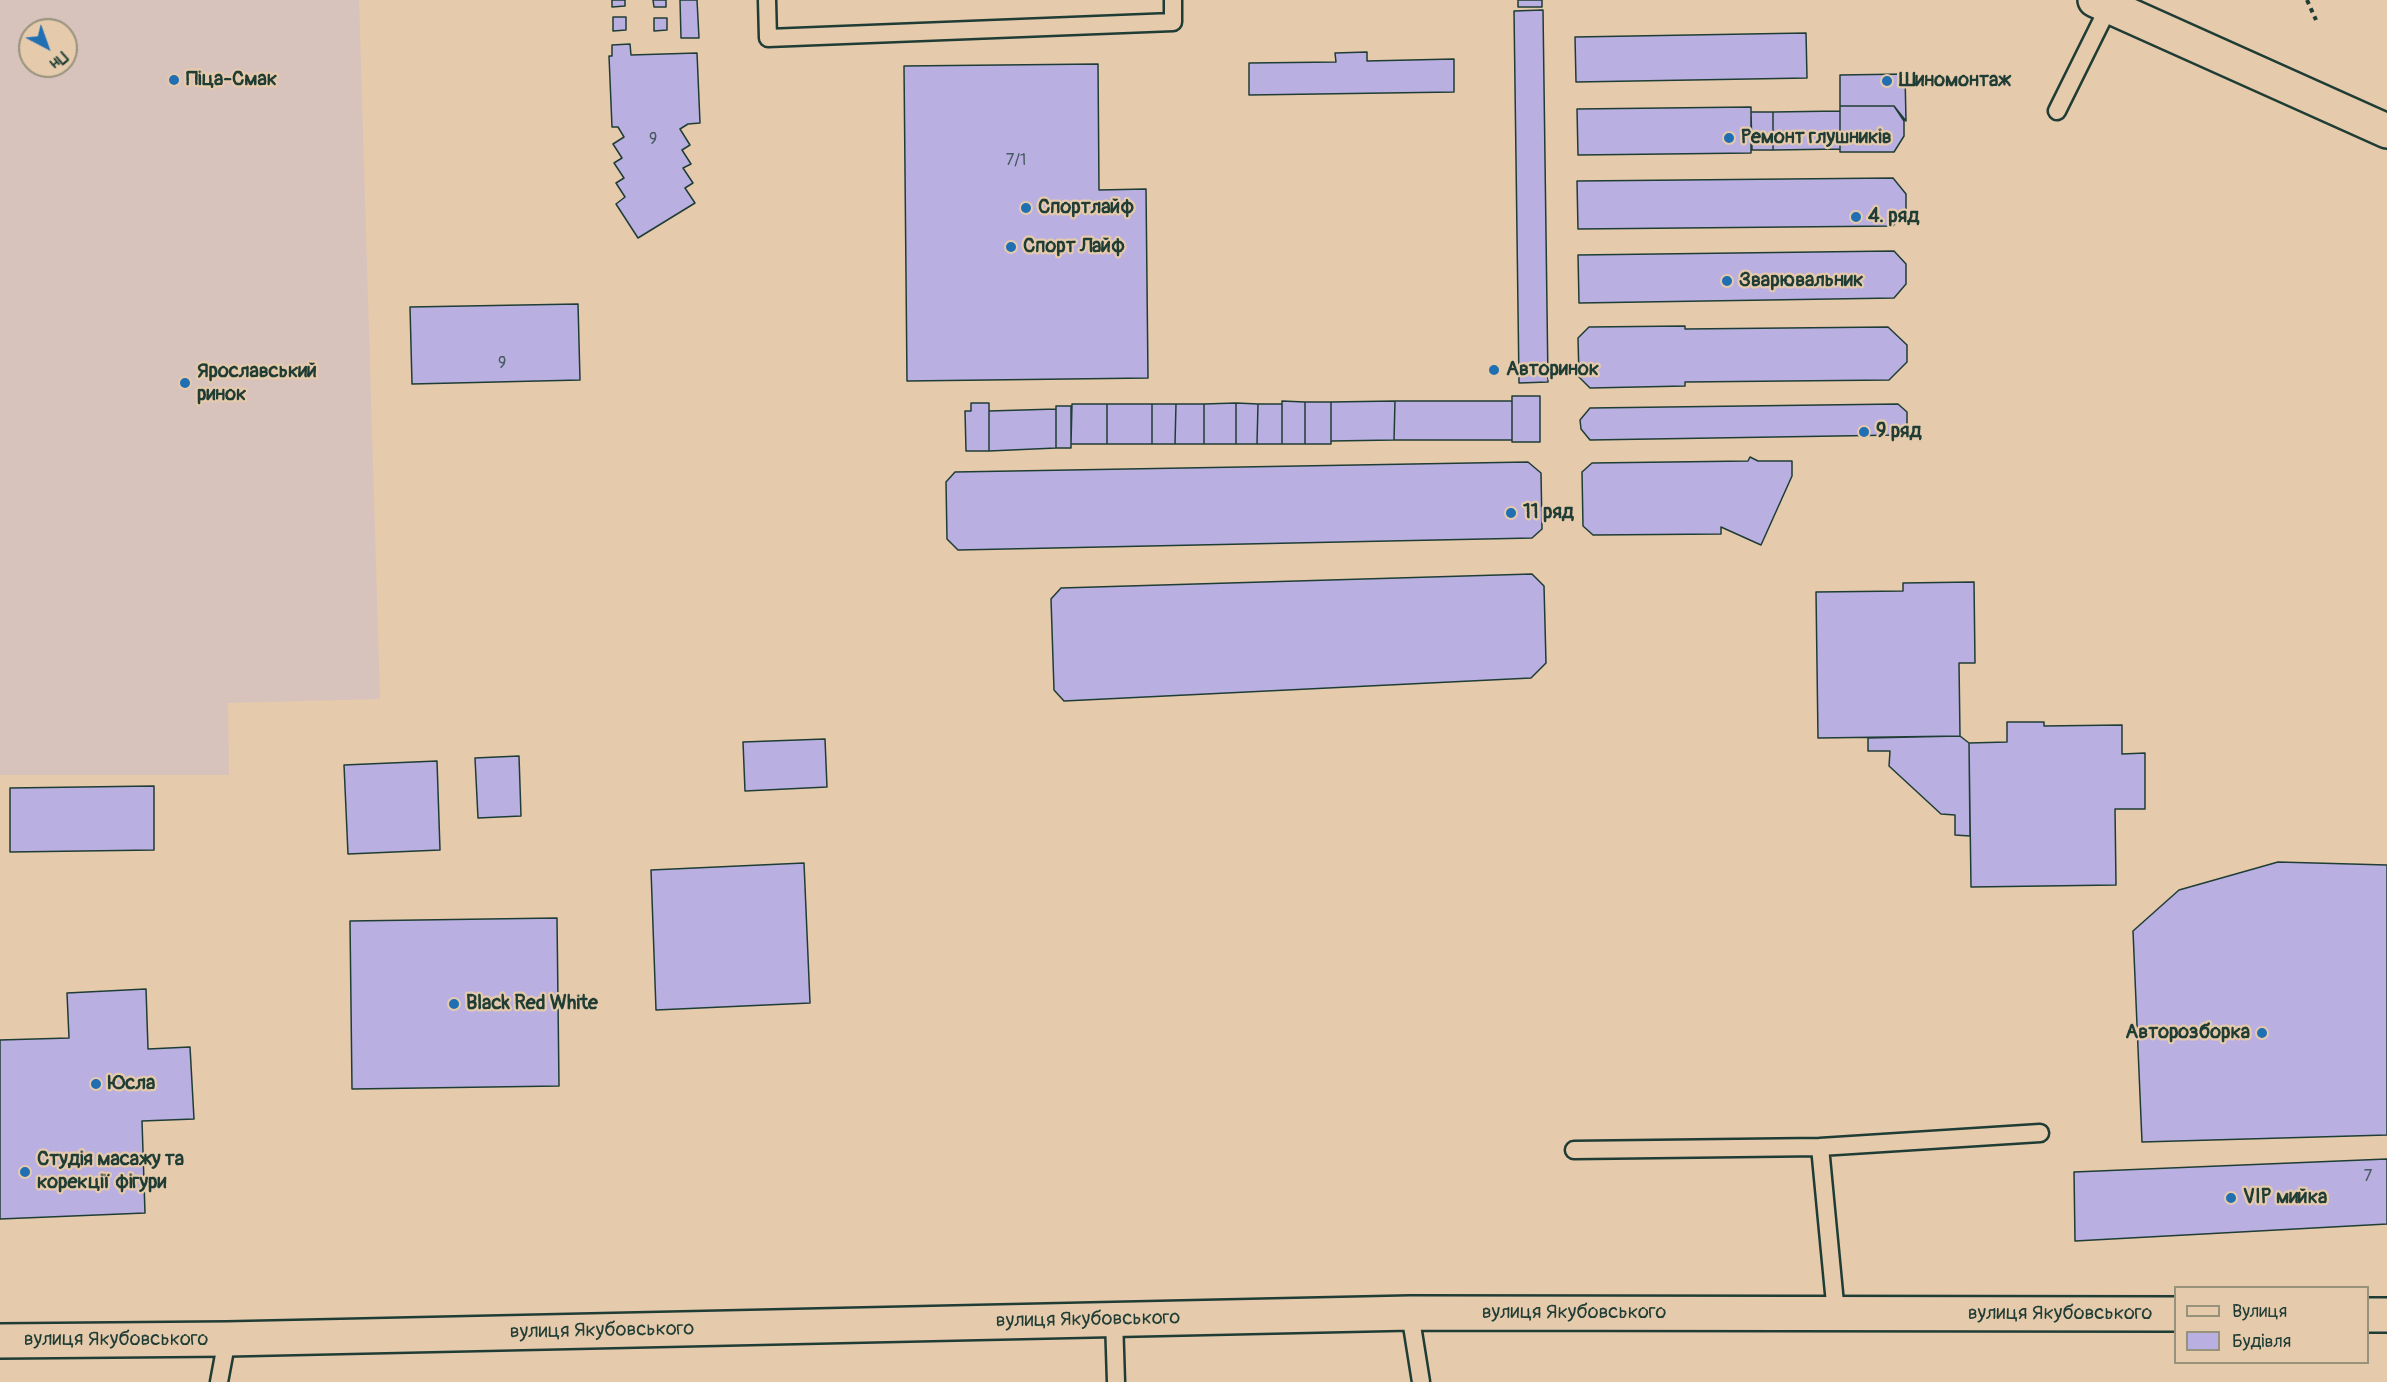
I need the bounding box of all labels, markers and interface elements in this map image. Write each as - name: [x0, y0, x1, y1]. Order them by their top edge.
- north arrow: [18, 18, 78, 78]
- text: Пн: [45, 47, 72, 73]
- place label: Піца-Смак: [186, 68, 277, 92]
- place label: Шиномонтаж: [1899, 69, 2011, 93]
- marker: Піца-Смак: [167, 73, 181, 87]
- marker: Шиномонтаж: [1880, 74, 1894, 88]
- place label: Ремонт глушників: [1741, 126, 1892, 150]
- house number: 9: [649, 130, 657, 150]
- marker: Ремонт глушників: [1722, 131, 1736, 145]
- house number: 7/1: [1006, 151, 1026, 171]
- place label: Спортлайф: [1038, 196, 1134, 220]
- marker: Спортлайф: [1019, 201, 1033, 215]
- place label: 4. ряд: [1868, 205, 1919, 229]
- marker: 4. ряд: [1849, 210, 1863, 224]
- place label: Спорт Лайф: [1023, 235, 1125, 259]
- marker: Спорт Лайф: [1004, 240, 1018, 254]
- place label: Зварювальник: [1739, 269, 1863, 293]
- marker: Зварювальник: [1720, 274, 1734, 288]
- house number: 9: [498, 354, 506, 374]
- place label: Авторинок: [1506, 358, 1599, 382]
- place label: Ярославський ринок: [197, 360, 317, 407]
- marker: Авторинок: [1487, 363, 1501, 377]
- marker: Ярославський ринок: [178, 376, 192, 390]
- place label: 9 ряд: [1876, 420, 1921, 444]
- marker: 9 ряд: [1857, 425, 1871, 439]
- place label: 11 ряд: [1523, 501, 1574, 525]
- marker: 11 ряд: [1504, 506, 1518, 520]
- place label: Black Red White: [466, 992, 598, 1016]
- marker: Black Red White: [447, 997, 461, 1011]
- place label: Авторозборка: [2125, 1021, 2250, 1045]
- marker: Авторозборка: [2255, 1026, 2269, 1040]
- place label: Юсла: [108, 1072, 155, 1096]
- marker: Юсла: [89, 1077, 103, 1091]
- place label: Студія масажу та корекції фігури: [37, 1148, 184, 1195]
- marker: Студія масажу та корекції фігури: [18, 1165, 32, 1179]
- house number: 7: [2364, 1167, 2372, 1187]
- place label: VIP мийка: [2243, 1186, 2327, 1210]
- marker: VIP мийка: [2224, 1191, 2238, 1205]
- legend: [2174, 1286, 2369, 1364]
- text: Вулиця: [2232, 1300, 2287, 1323]
- street label: вулиця Якубовського: [1482, 1301, 1666, 1325]
- street label: вулиця Якубовського: [1968, 1302, 2152, 1326]
- street label: вулиця Якубовського: [996, 1306, 1180, 1334]
- street label: вулиця Якубовського: [510, 1317, 694, 1345]
- street label: вулиця Якубовського: [24, 1328, 208, 1352]
- text: Будівля: [2232, 1330, 2291, 1353]

